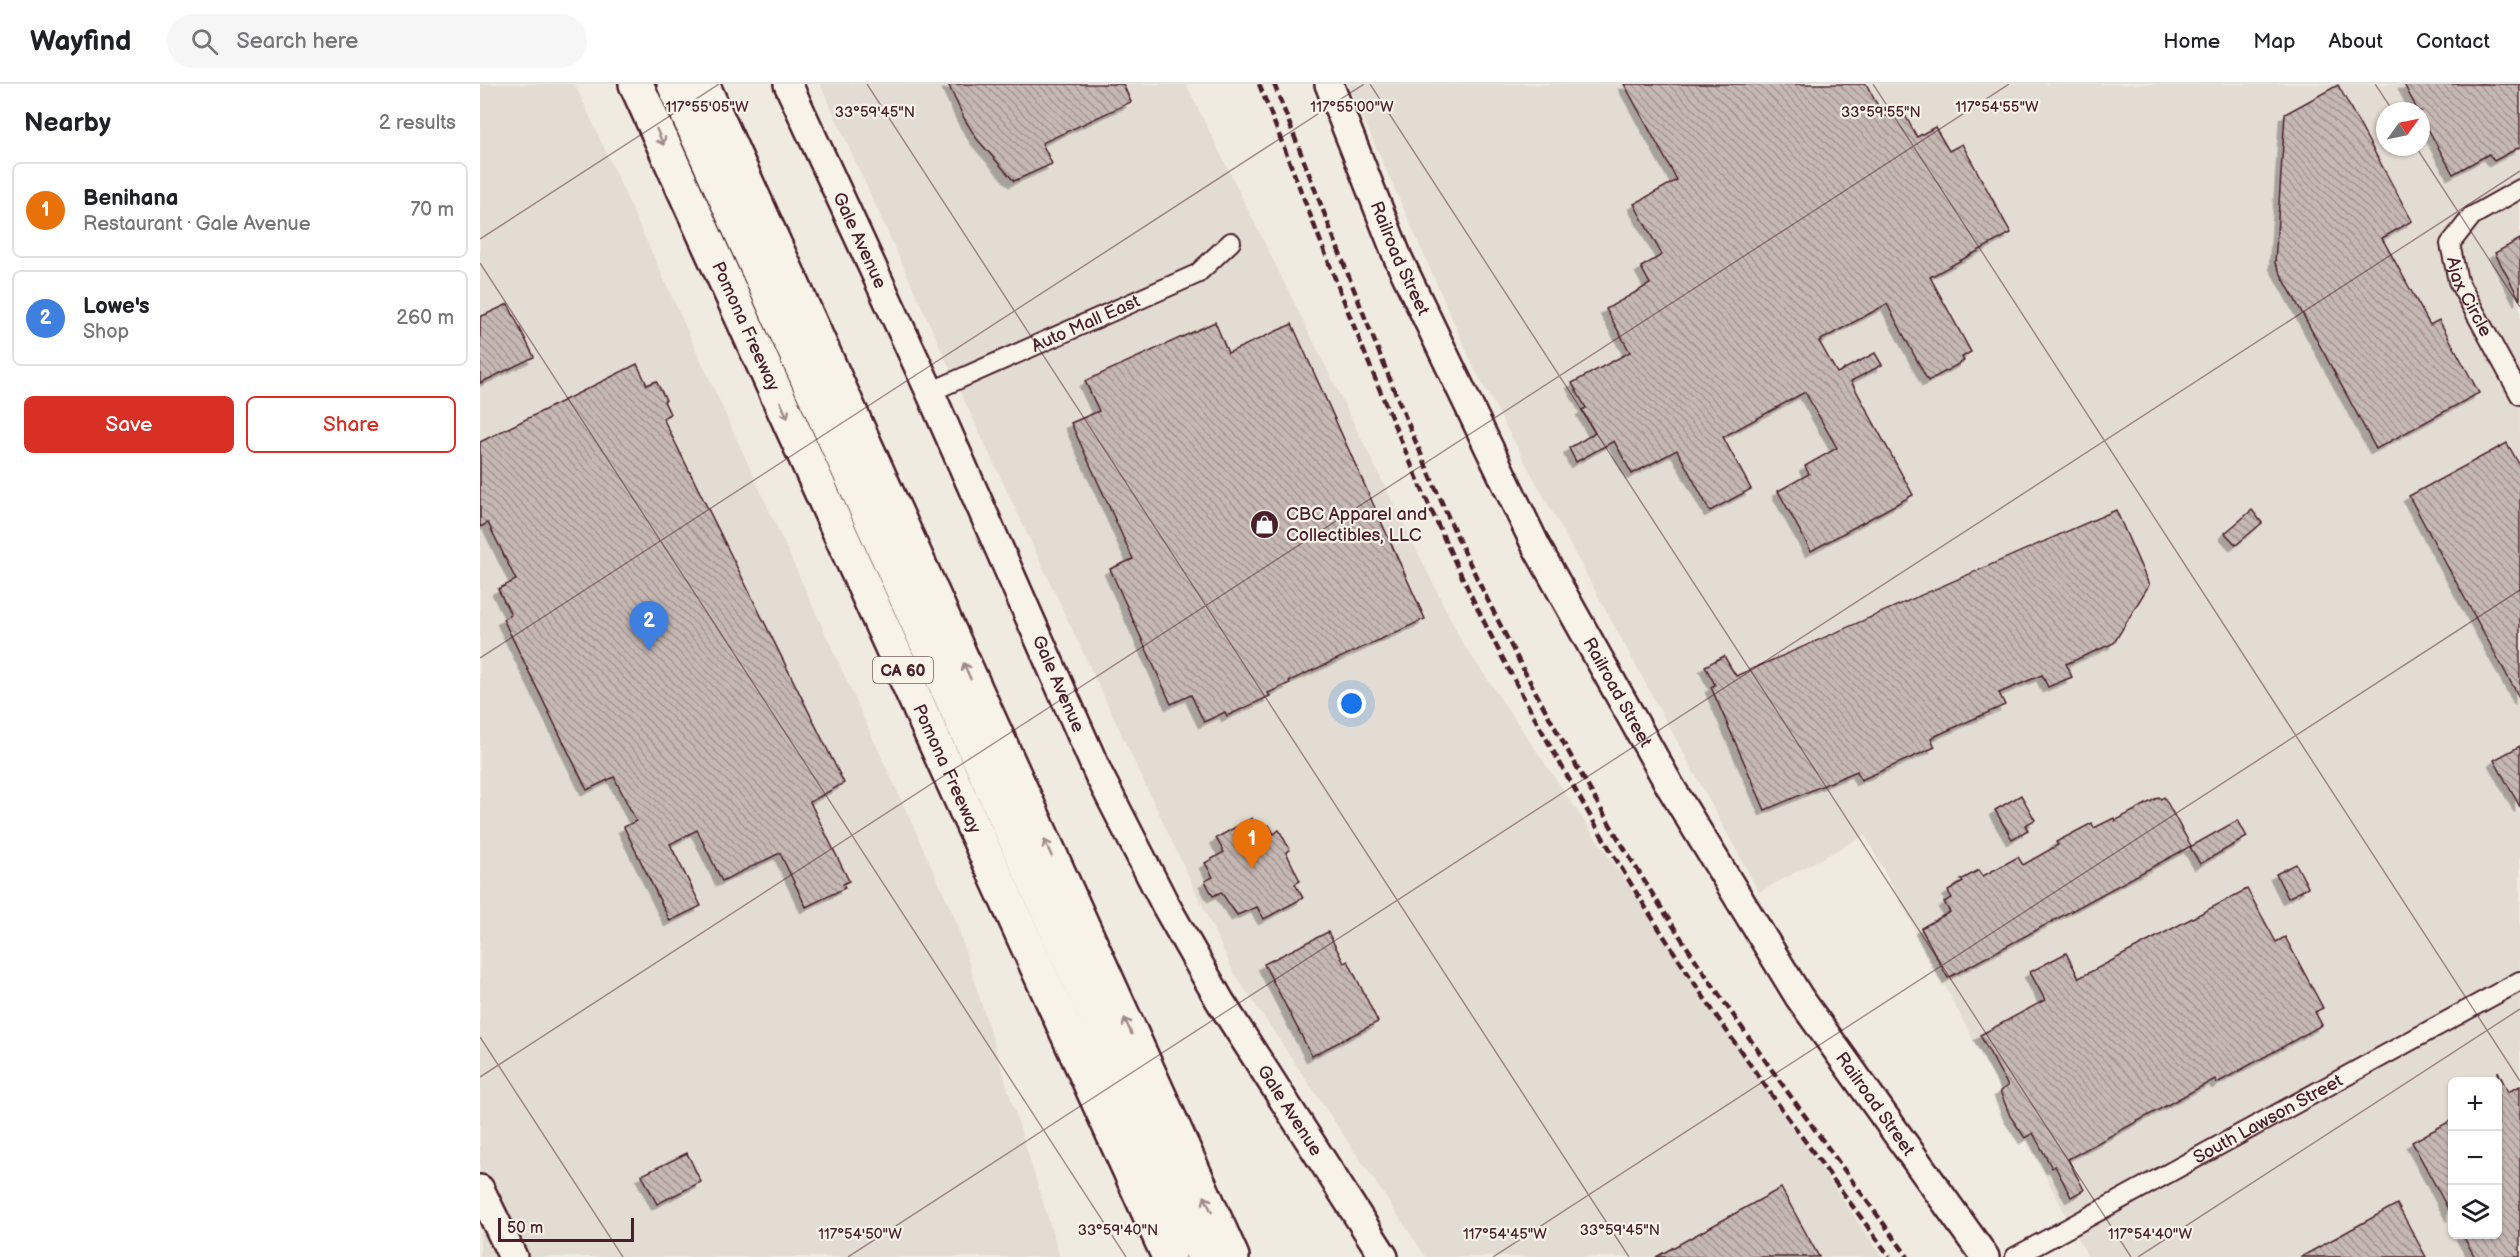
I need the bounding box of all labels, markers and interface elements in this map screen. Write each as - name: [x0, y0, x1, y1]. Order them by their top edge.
- search box: [167, 14, 587, 68]
- text: Wayfind: [30, 25, 131, 58]
- icon: search: [188, 25, 221, 58]
- text: Search here: [236, 28, 358, 55]
- text: Home: [2163, 29, 2220, 54]
- text: Map: [2253, 29, 2295, 54]
- text: About: [2328, 29, 2383, 54]
- text: Contact: [2416, 29, 2490, 54]
- text: 117°55'05"W: [665, 98, 749, 117]
- text: 117°55'00"W: [1310, 98, 1394, 117]
- text: 117°54'55"W: [1955, 98, 2039, 117]
- north arrow: [2376, 102, 2430, 156]
- text: 33°59'45"N: [835, 103, 915, 122]
- text: 33°59'55"N: [1841, 103, 1921, 122]
- text: Nearby: [24, 108, 111, 139]
- text: 2 results: [379, 111, 456, 135]
- one-way arrow: [655, 128, 666, 146]
- text: Benihana: [83, 185, 178, 212]
- street label: Gale Avenue: [828, 189, 891, 292]
- text: 1: [41, 198, 50, 222]
- text: 70 m: [410, 198, 454, 222]
- street label: Railroad Street: [1366, 198, 1434, 319]
- text: Restaurant · Gale Avenue: [83, 212, 311, 236]
- street label: Ajax Circle: [2442, 255, 2496, 341]
- street label: Pomona Freeway: [707, 258, 784, 395]
- street label: Auto Mall East: [1028, 290, 1143, 357]
- text: Lowe's: [83, 293, 150, 320]
- text: 2: [40, 306, 51, 330]
- text: 260 m: [396, 306, 454, 330]
- text: Shop: [83, 320, 129, 344]
- button: Save: [24, 396, 234, 453]
- button: Share: [246, 396, 456, 453]
- one-way arrow: [779, 401, 791, 419]
- place label: CBC Apparel and Collectibles, LLC: [1286, 504, 1427, 546]
- shop icon: CBC Apparel and Collectibles, LLC: [1249, 508, 1281, 540]
- pin: 2: [630, 602, 668, 651]
- street label: Gale Avenue: [1028, 632, 1089, 736]
- street label: Railroad Street: [1578, 634, 1656, 751]
- road number: CA 60: [873, 657, 933, 683]
- one-way arrow: [961, 662, 973, 680]
- your location: [1337, 689, 1366, 718]
- street label: Pomona Freeway: [908, 701, 985, 838]
- pin: 1: [1232, 820, 1272, 869]
- one-way arrow: [1041, 840, 1053, 858]
- one-way arrow: [1122, 1017, 1133, 1036]
- street label: Railroad Street: [1831, 1048, 1919, 1160]
- street label: Gale Avenue: [1253, 1061, 1327, 1160]
- street label: South Lawson Street: [2190, 1070, 2347, 1169]
- map controls: [2448, 1077, 2502, 1239]
- button: +: [2448, 1077, 2502, 1131]
- button: −: [2448, 1131, 2502, 1185]
- button: layers: [2448, 1185, 2502, 1239]
- one-way arrow: [1202, 1195, 1214, 1213]
- scale bar: [498, 1215, 634, 1242]
- text: 50 m: [507, 1219, 543, 1238]
- text: 33°59'40"N: [1078, 1221, 1158, 1240]
- text: 33°59'45"N: [1580, 1221, 1660, 1240]
- text: 117°54'50"W: [818, 1225, 902, 1244]
- text: 117°54'45"W: [1463, 1225, 1547, 1244]
- text: 117°54'40"W: [2108, 1225, 2192, 1244]

